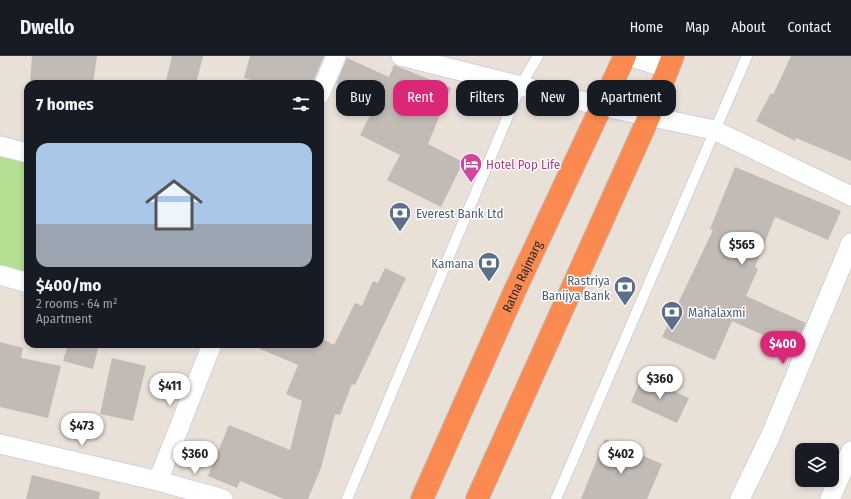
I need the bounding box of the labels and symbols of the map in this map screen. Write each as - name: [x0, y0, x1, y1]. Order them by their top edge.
- hotel icon: Hotel Pop Life: [458, 151, 484, 184]
- place label: Hotel Pop Life: [486, 157, 560, 172]
- bank icon: Everest Bank Ltd: [387, 200, 413, 233]
- place label: Everest Bank Ltd: [416, 206, 503, 221]
- pin: $565: [718, 232, 766, 266]
- street label: Ratna Rajmarg: [499, 237, 545, 314]
- bank icon: Kamana: [476, 250, 502, 283]
- place label: Kamana: [431, 256, 474, 271]
- place label: Rastriya Banijya Bank: [542, 273, 611, 303]
- bank icon: Rastriya Banijya Bank: [612, 274, 638, 307]
- bank icon: Mahalaxmi: [659, 299, 685, 332]
- place label: Mahalaxmi: [688, 305, 745, 320]
- pin: $400: [759, 331, 807, 365]
- pin: $360: [636, 366, 684, 400]
- pin: $411: [146, 373, 194, 407]
- pin: $473: [58, 413, 106, 447]
- pin: $360: [171, 441, 219, 475]
- pin: $402: [597, 441, 645, 475]

